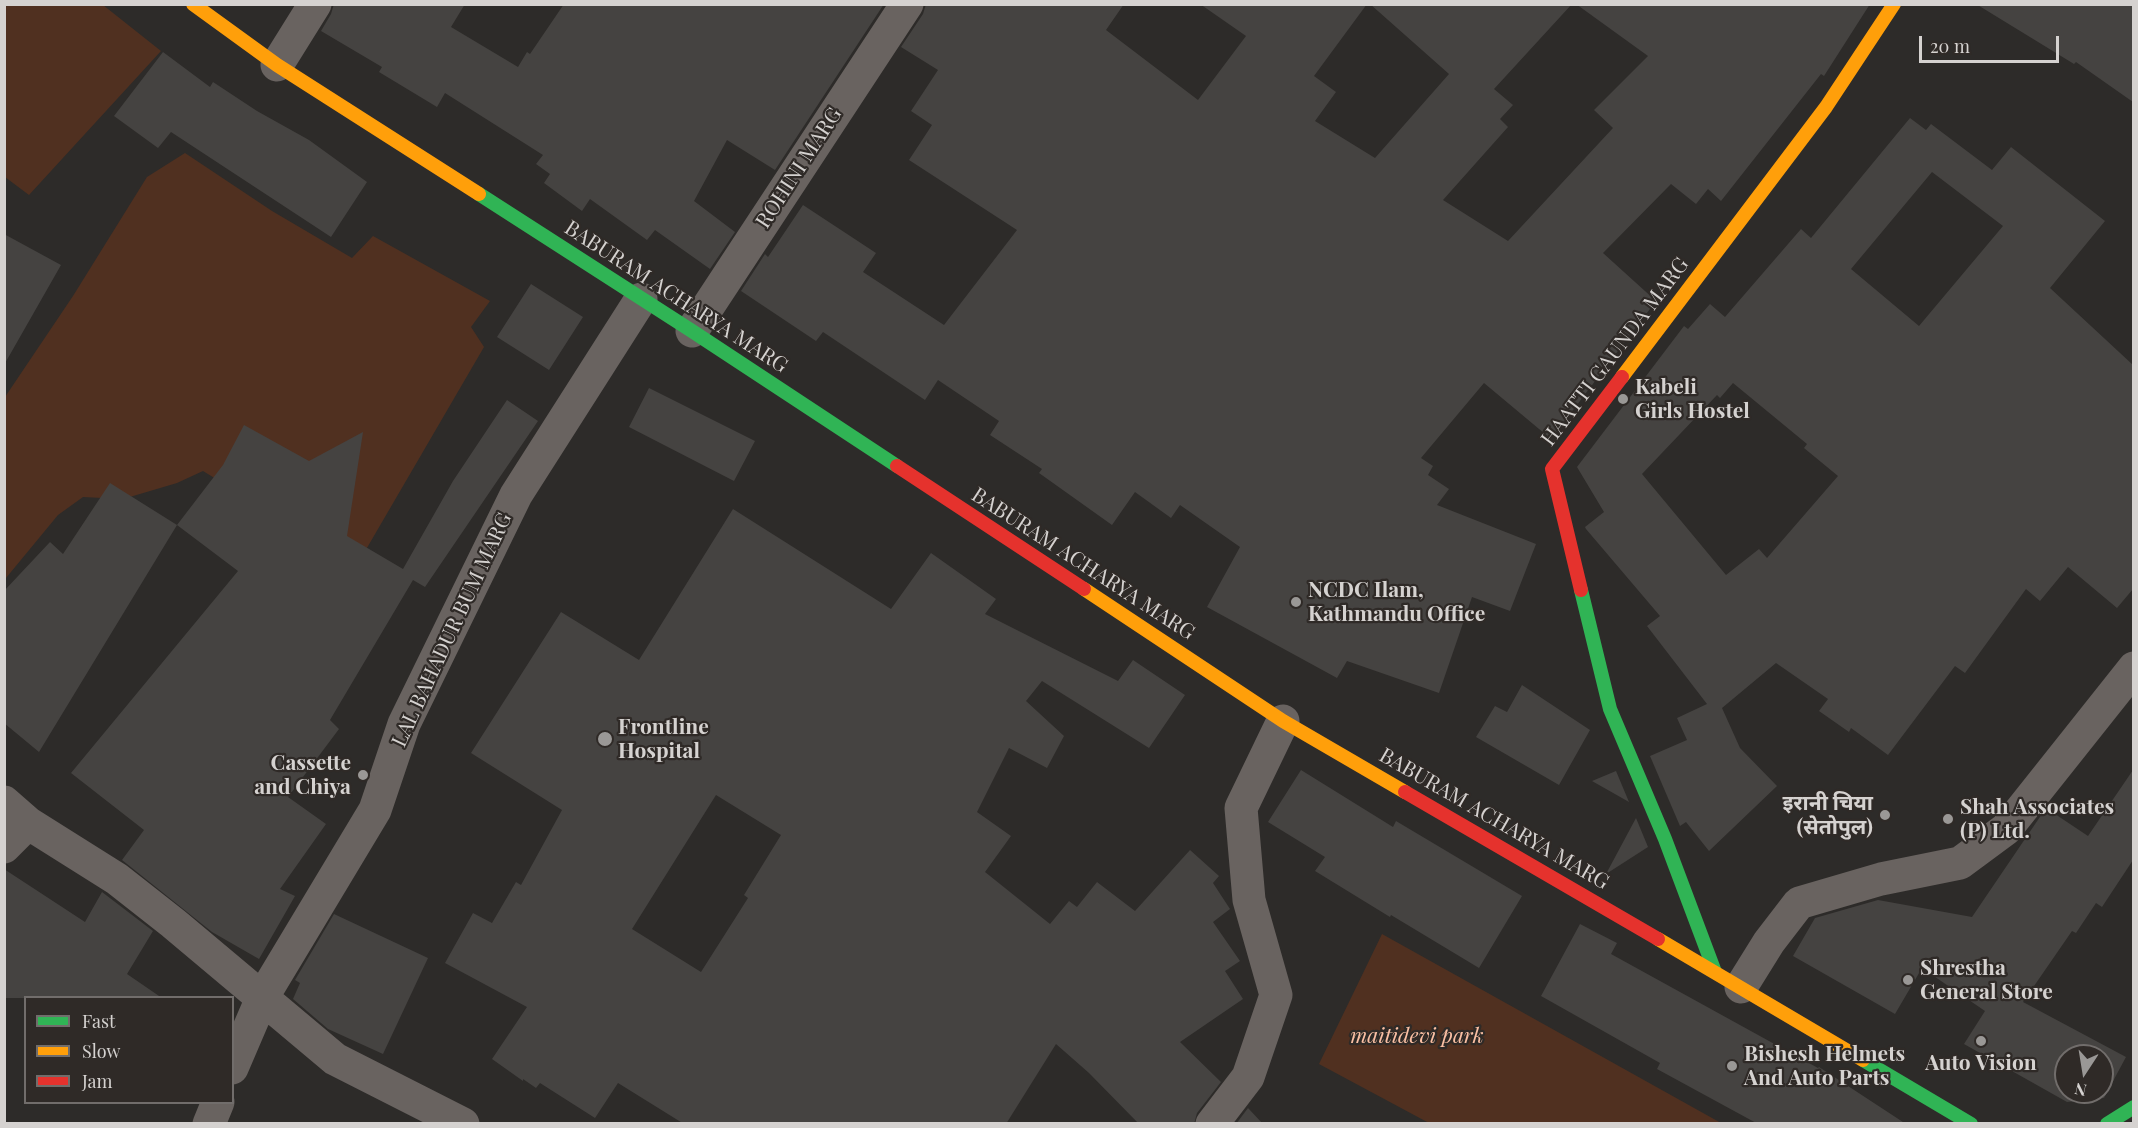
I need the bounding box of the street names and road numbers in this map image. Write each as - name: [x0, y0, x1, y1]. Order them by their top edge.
- street label: ROHINI MARG: [751, 103, 847, 233]
- street label: BABURAM ACHARYA MARG: [560, 215, 792, 379]
- street label: HAATTI GAUNDA MARG: [1536, 253, 1694, 451]
- street label: BABURAM ACHARYA MARG: [967, 482, 1199, 646]
- street label: LAL BAHADUR BUM MARG: [387, 509, 517, 751]
- street label: BABURAM ACHARYA MARG: [1375, 743, 1613, 895]

